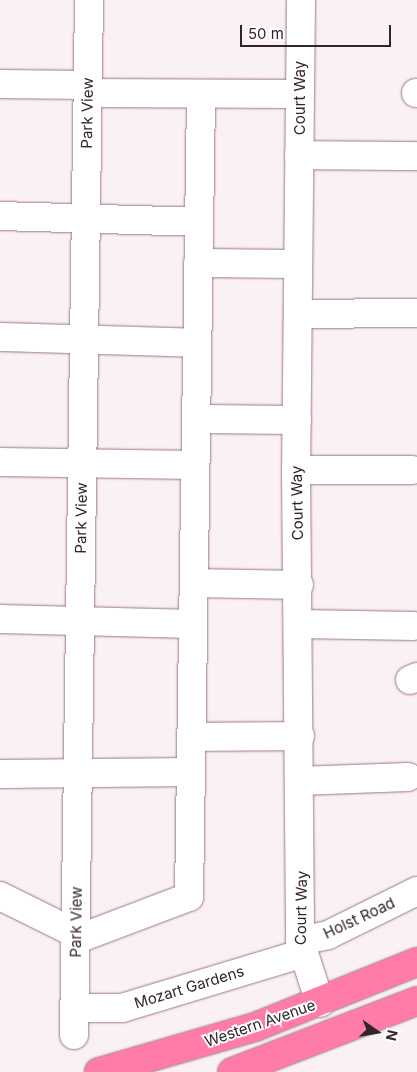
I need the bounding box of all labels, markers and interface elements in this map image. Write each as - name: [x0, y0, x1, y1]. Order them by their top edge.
- scale bar: [242, 15, 393, 47]
- text: 50 m: [248, 24, 284, 43]
- street label: Court Way: [291, 61, 309, 135]
- street label: Park View: [77, 77, 97, 149]
- street label: Court Way: [287, 466, 307, 540]
- street label: Park View: [71, 482, 91, 554]
- street label: Court Way: [291, 871, 311, 945]
- street label: Park View: [66, 886, 86, 958]
- street label: Holst Road: [320, 894, 398, 942]
- street label: Mozart Gardens: [132, 962, 246, 1012]
- street label: Western Avenue: [202, 996, 318, 1050]
- north arrow: [352, 1007, 402, 1057]
- text: N: [383, 1028, 402, 1043]

